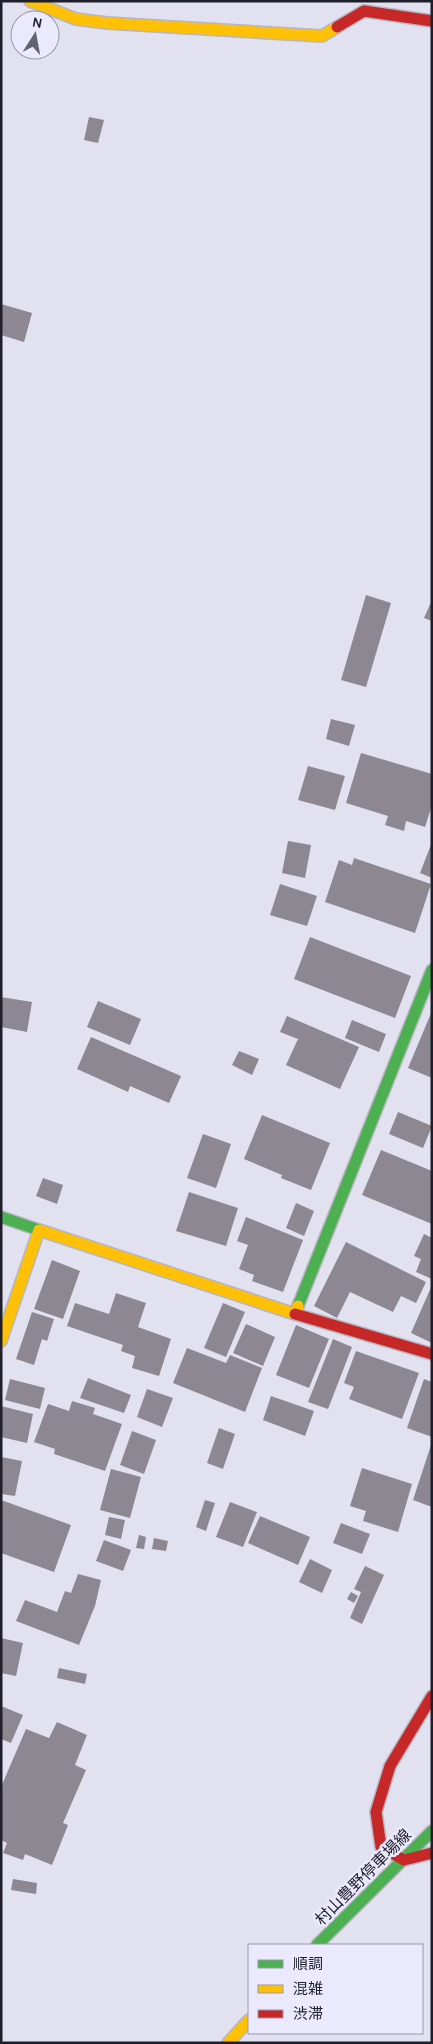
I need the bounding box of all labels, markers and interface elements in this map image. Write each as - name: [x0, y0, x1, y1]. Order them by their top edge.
- north arrow: [10, 10, 60, 60]
- text: N: [31, 13, 44, 32]
- street label: 村山豊野停車場線: [311, 1825, 415, 1929]
- legend: [248, 1944, 423, 2034]
- text: 順調: [293, 1955, 323, 1973]
- text: 混雑: [293, 1980, 323, 1998]
- text: 渋滞: [293, 2005, 323, 2023]

